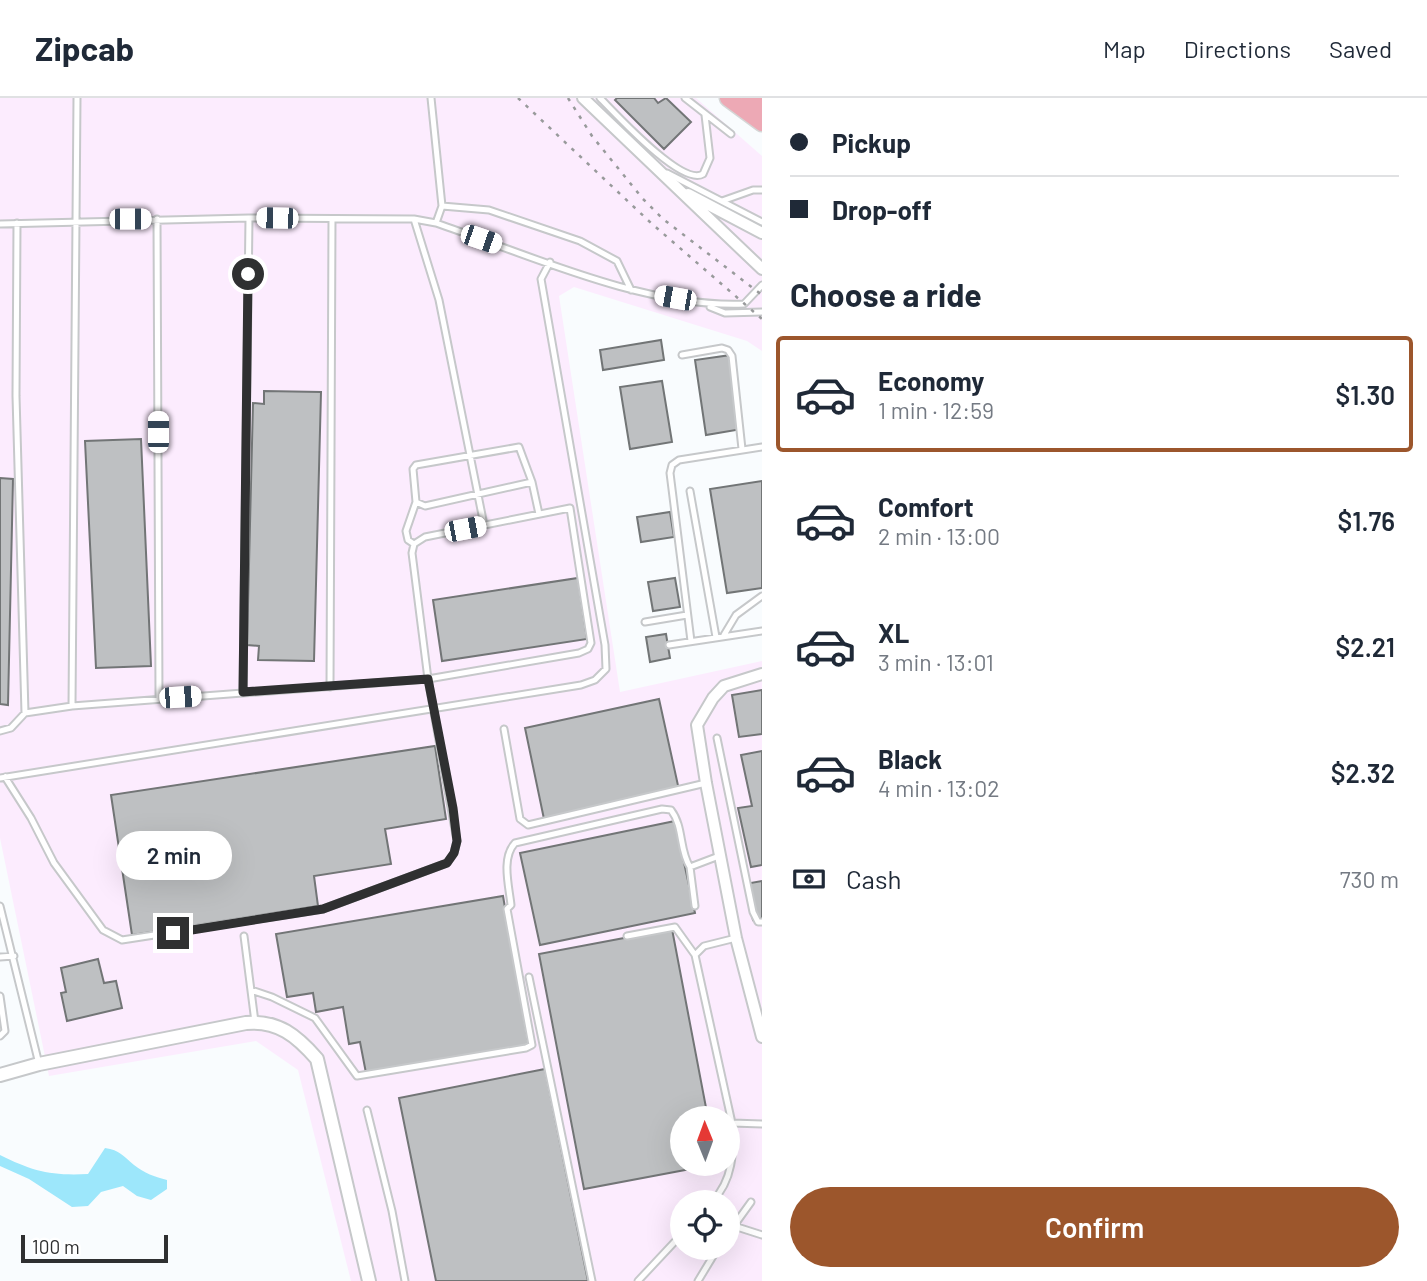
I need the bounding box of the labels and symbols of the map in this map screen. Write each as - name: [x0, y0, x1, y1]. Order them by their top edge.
- car: [256, 207, 299, 229]
- car: [110, 209, 152, 230]
- car: [458, 222, 505, 256]
- route start: [232, 258, 264, 290]
- car: [653, 284, 698, 312]
- car: [148, 411, 169, 453]
- car: [443, 515, 488, 543]
- car: [159, 685, 202, 709]
- callout: 2 min: [115, 832, 231, 880]
- route end: [157, 917, 189, 949]
- north arrow: [670, 1106, 740, 1176]
- scale bar: [21, 1232, 168, 1264]

